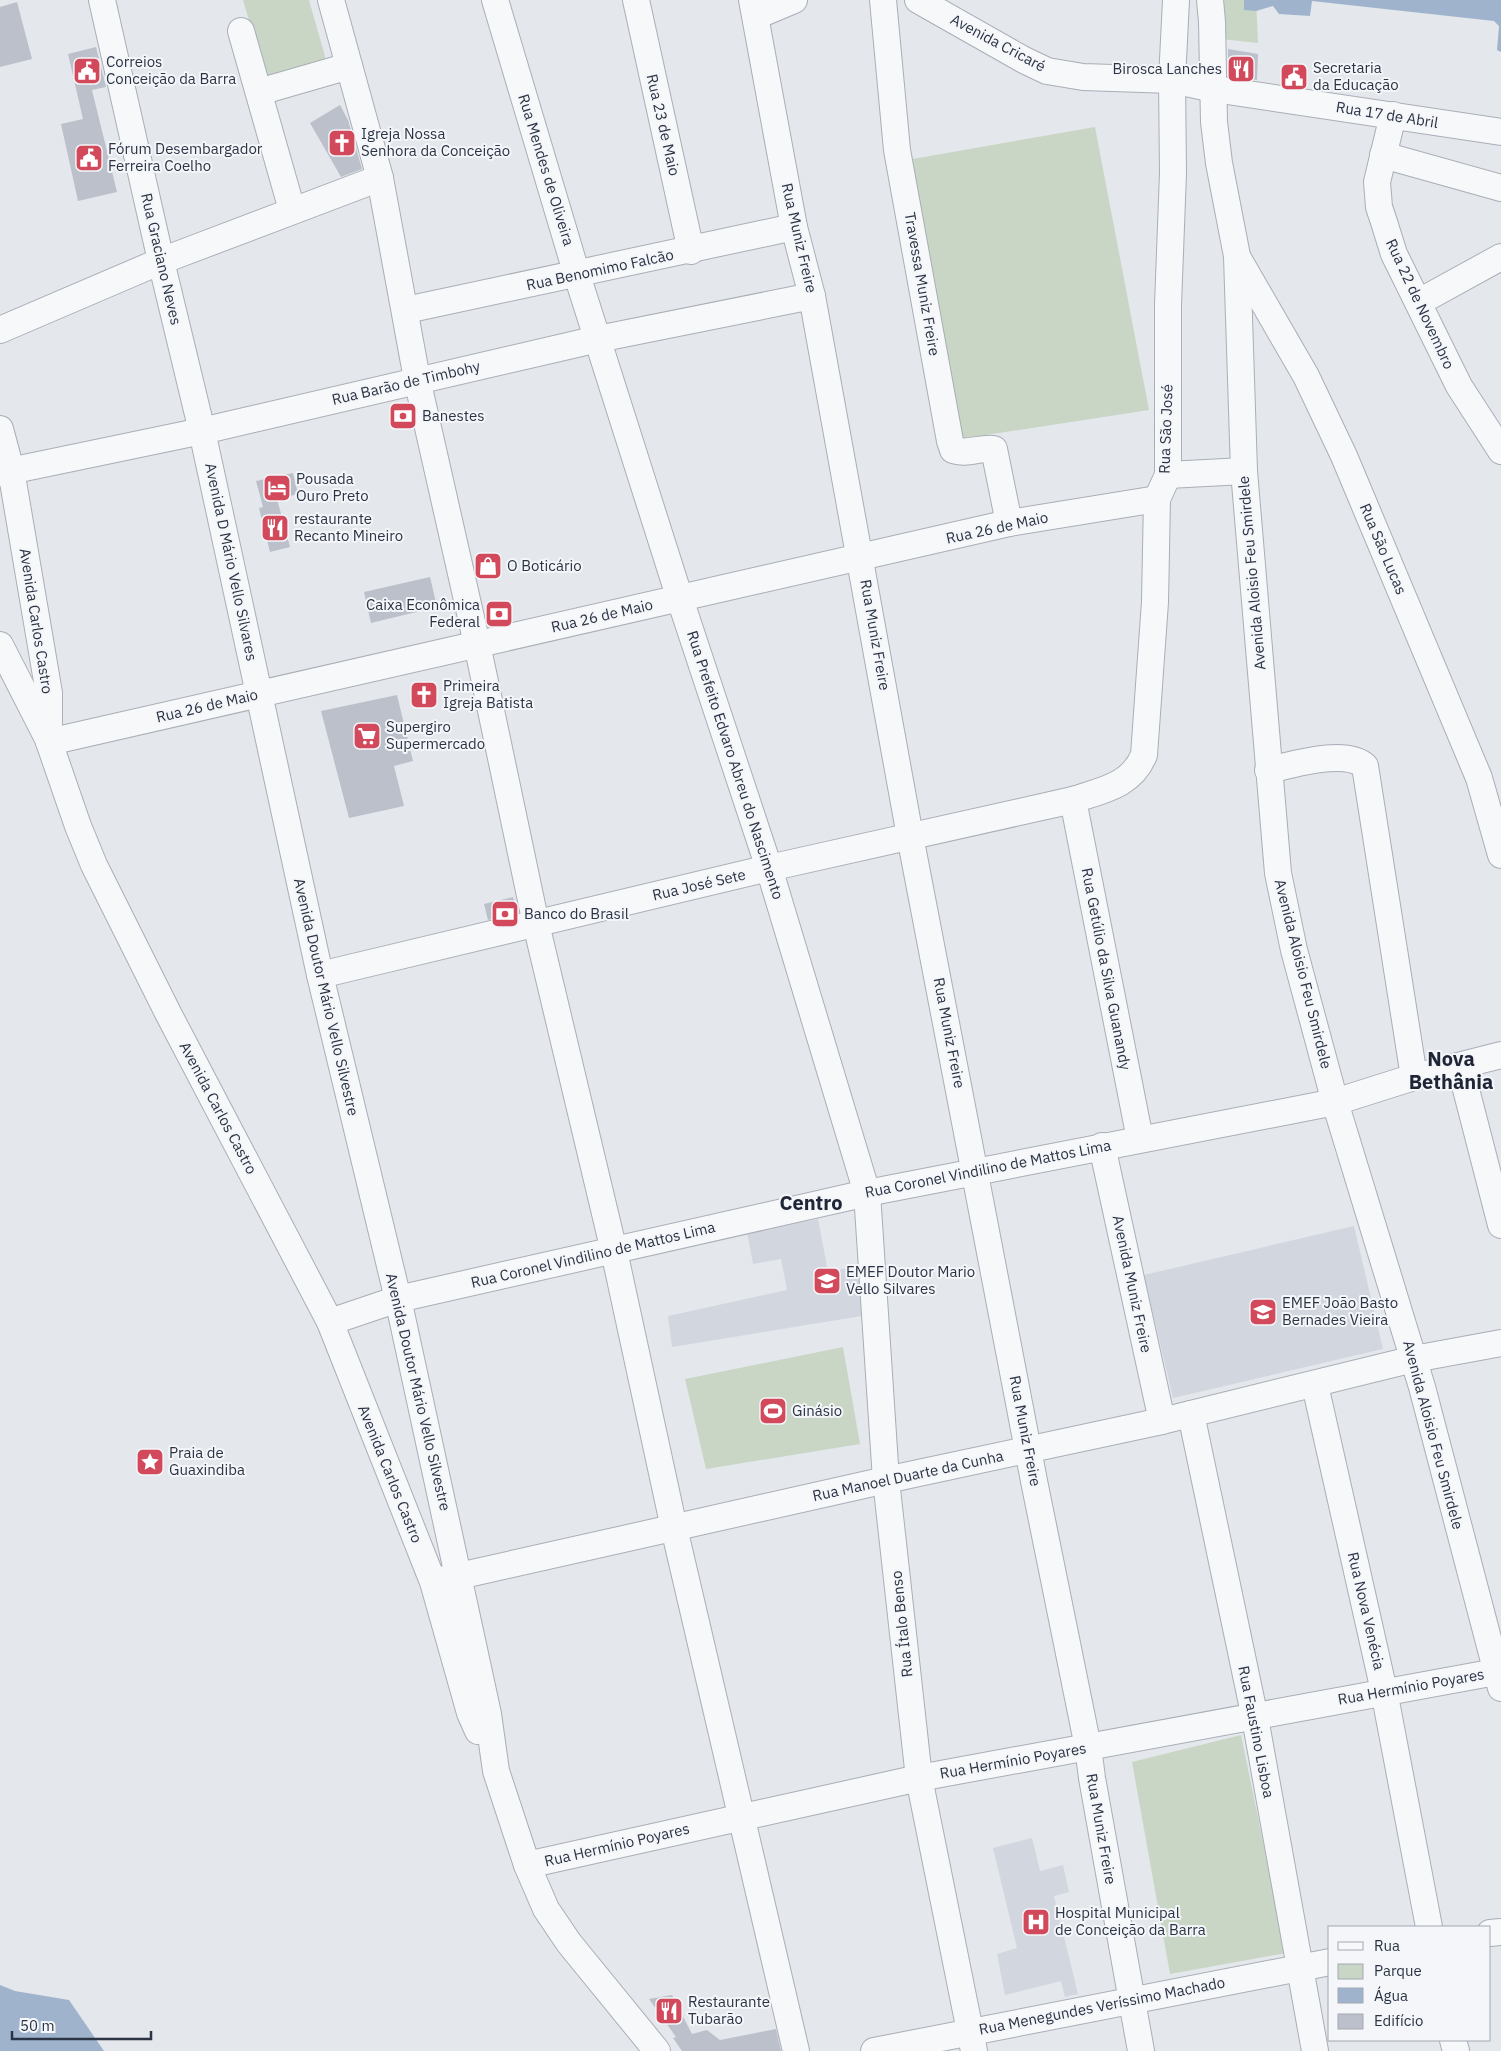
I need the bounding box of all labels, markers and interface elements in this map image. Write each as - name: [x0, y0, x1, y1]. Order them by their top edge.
- street label: Avenida Cricaré: [947, 9, 1049, 76]
- place label: Correios Conceição da Barra: [106, 52, 236, 88]
- restaurant icon: Birosca Lanches: [1226, 54, 1256, 84]
- public building icon: Correios Conceição da Barra: [72, 56, 102, 86]
- place label: Secretaria da Educação: [1313, 58, 1399, 94]
- place label: Birosca Lanches: [1113, 59, 1222, 78]
- public building icon: Secretaria da Educação: [1279, 62, 1309, 92]
- street label: Rua 23 de Maio: [643, 72, 684, 178]
- street label: Rua Mendes de Oliveira: [514, 92, 579, 248]
- street label: Rua 17 de Abril: [1335, 97, 1440, 132]
- place label: Igreja Nossa Senhora da Conceição: [361, 124, 510, 160]
- church icon: Igreja Nossa Senhora da Conceição: [327, 128, 357, 158]
- place label: Fórum Desembargador Ferreira Coelho: [108, 139, 263, 175]
- public building icon: Fórum Desembargador Ferreira Coelho: [74, 143, 104, 173]
- street label: Rua Muniz Freire: [778, 181, 821, 295]
- street label: Rua Graciano Neves: [137, 191, 186, 327]
- street label: Travessa Muniz Freire: [901, 211, 944, 357]
- street label: Rua 22 de Novembro: [1382, 236, 1459, 372]
- street label: Rua Benomimo Falcão: [524, 245, 675, 294]
- street label: Rua Barão de Timbohy: [330, 356, 482, 409]
- street label: Rua São José: [1154, 384, 1177, 474]
- bank icon: Banestes: [388, 401, 418, 431]
- place label: Banestes: [422, 406, 485, 425]
- street label: Avenida D Mário Vello Silvares: [201, 461, 262, 663]
- place label: Pousada Ouro Preto: [296, 469, 369, 505]
- hotel icon: Pousada Ouro Preto: [262, 473, 292, 503]
- street label: Avenida Aloisio Feu Smirdele: [1234, 475, 1269, 671]
- street label: Rua São Lucas: [1356, 500, 1411, 597]
- street label: Rua 26 de Maio: [944, 507, 1050, 548]
- place label: restaurante Recanto Mineiro: [294, 509, 403, 545]
- restaurant icon: restaurante Recanto Mineiro: [260, 513, 290, 543]
- street label: Avenida Carlos Castro: [16, 547, 57, 695]
- shop icon: O Boticário: [473, 551, 503, 581]
- place label: O Boticário: [507, 556, 582, 575]
- street label: Rua Muniz Freire: [856, 578, 895, 692]
- place label: Caixa Econômica Federal: [366, 595, 480, 631]
- street label: Rua 26 de Maio: [549, 595, 655, 636]
- bank icon: Caixa Econômica Federal: [484, 599, 514, 629]
- street label: Rua Prefeito Edvaro Abreu do Nascimento: [683, 628, 788, 902]
- place label: Primeira Igreja Batista: [443, 676, 533, 712]
- church icon: Primeira Igreja Batista: [409, 680, 439, 710]
- street label: Rua 26 de Maio: [154, 685, 260, 726]
- place label: Supergiro Supermercado: [386, 717, 485, 753]
- supermarket icon: Supergiro Supermercado: [352, 721, 382, 751]
- street label: Rua José Sete: [650, 865, 747, 904]
- street label: Rua Getúlio da Silva Guanandy: [1078, 866, 1136, 1072]
- street label: Avenida Doutor Mário Vello Silvestre: [290, 876, 363, 1118]
- street label: Avenida Aloisio Feu Smirdele: [1271, 877, 1336, 1071]
- bank icon: Banco do Brasil: [490, 899, 520, 929]
- place label: Banco do Brasil: [524, 904, 629, 923]
- street label: Rua Muniz Freire: [929, 976, 970, 1090]
- street label: Avenida Carlos Castro: [176, 1038, 261, 1177]
- district label: Nova Bethânia: [1409, 1045, 1493, 1095]
- street label: Rua Coronel Vindilino de Mattos Lima: [863, 1135, 1113, 1202]
- district label: Centro: [779, 1189, 843, 1216]
- street label: Avenida Muniz Freire: [1109, 1213, 1156, 1354]
- street label: Rua Coronel Vindilino de Mattos Lima: [469, 1217, 717, 1292]
- place label: EMEF Doutor Mario Vello Silvares: [846, 1262, 975, 1298]
- school or university icon: EMEF Doutor Mario Vello Silvares: [812, 1266, 842, 1296]
- street label: Avenida Doutor Mário Vello Silvestre: [382, 1271, 455, 1513]
- place label: EMEF João Basto Bernades Vieira: [1282, 1293, 1398, 1329]
- school or university icon: EMEF João Basto Bernades Vieira: [1248, 1297, 1278, 1327]
- street label: Avenida Aloisio Feu Smirdele: [1399, 1338, 1468, 1531]
- street label: Rua Muniz Freire: [1005, 1374, 1046, 1488]
- sports icon: Ginásio: [758, 1396, 788, 1426]
- place label: Ginásio: [792, 1401, 842, 1420]
- street label: Avenida Carlos Castro: [354, 1402, 427, 1546]
- place label: Praia de Guaxindiba: [169, 1443, 245, 1479]
- street label: Rua Manoel Duarte da Cunha: [811, 1446, 1005, 1505]
- place icon: Praia de Guaxindiba: [135, 1447, 165, 1477]
- street label: Rua Nova Venécia: [1344, 1550, 1389, 1672]
- street label: Rua Ítalo Benso: [886, 1570, 917, 1678]
- street label: Rua Faustino Lisboa: [1234, 1664, 1279, 1800]
- street label: Rua Hermínio Poyares: [1336, 1664, 1486, 1709]
- street label: Rua Hermínio Poyares: [938, 1738, 1088, 1783]
- street label: Rua Muniz Freire: [1082, 1772, 1121, 1886]
- street label: Rua Hermínio Poyares: [542, 1819, 691, 1870]
- place label: Hospital Municipal de Conceição da Barra: [1055, 1903, 1206, 1939]
- hospital icon: Hospital Municipal de Conceição da Barra: [1021, 1907, 1051, 1937]
- legend: [1328, 1926, 1491, 2041]
- text: Rua: [1374, 1936, 1400, 1955]
- text: Parque: [1374, 1961, 1422, 1980]
- street label: Rua Menegundes Veríssimo Machado: [977, 1972, 1227, 2039]
- text: Água: [1374, 1986, 1408, 2005]
- place label: Restaurante Tubarão: [688, 1992, 770, 2028]
- restaurant icon: Restaurante Tubarão: [654, 1996, 684, 2026]
- scale bar: [12, 2008, 151, 2040]
- text: Edifício: [1374, 2011, 1423, 2030]
- text: 50 m: [20, 2016, 55, 2035]

